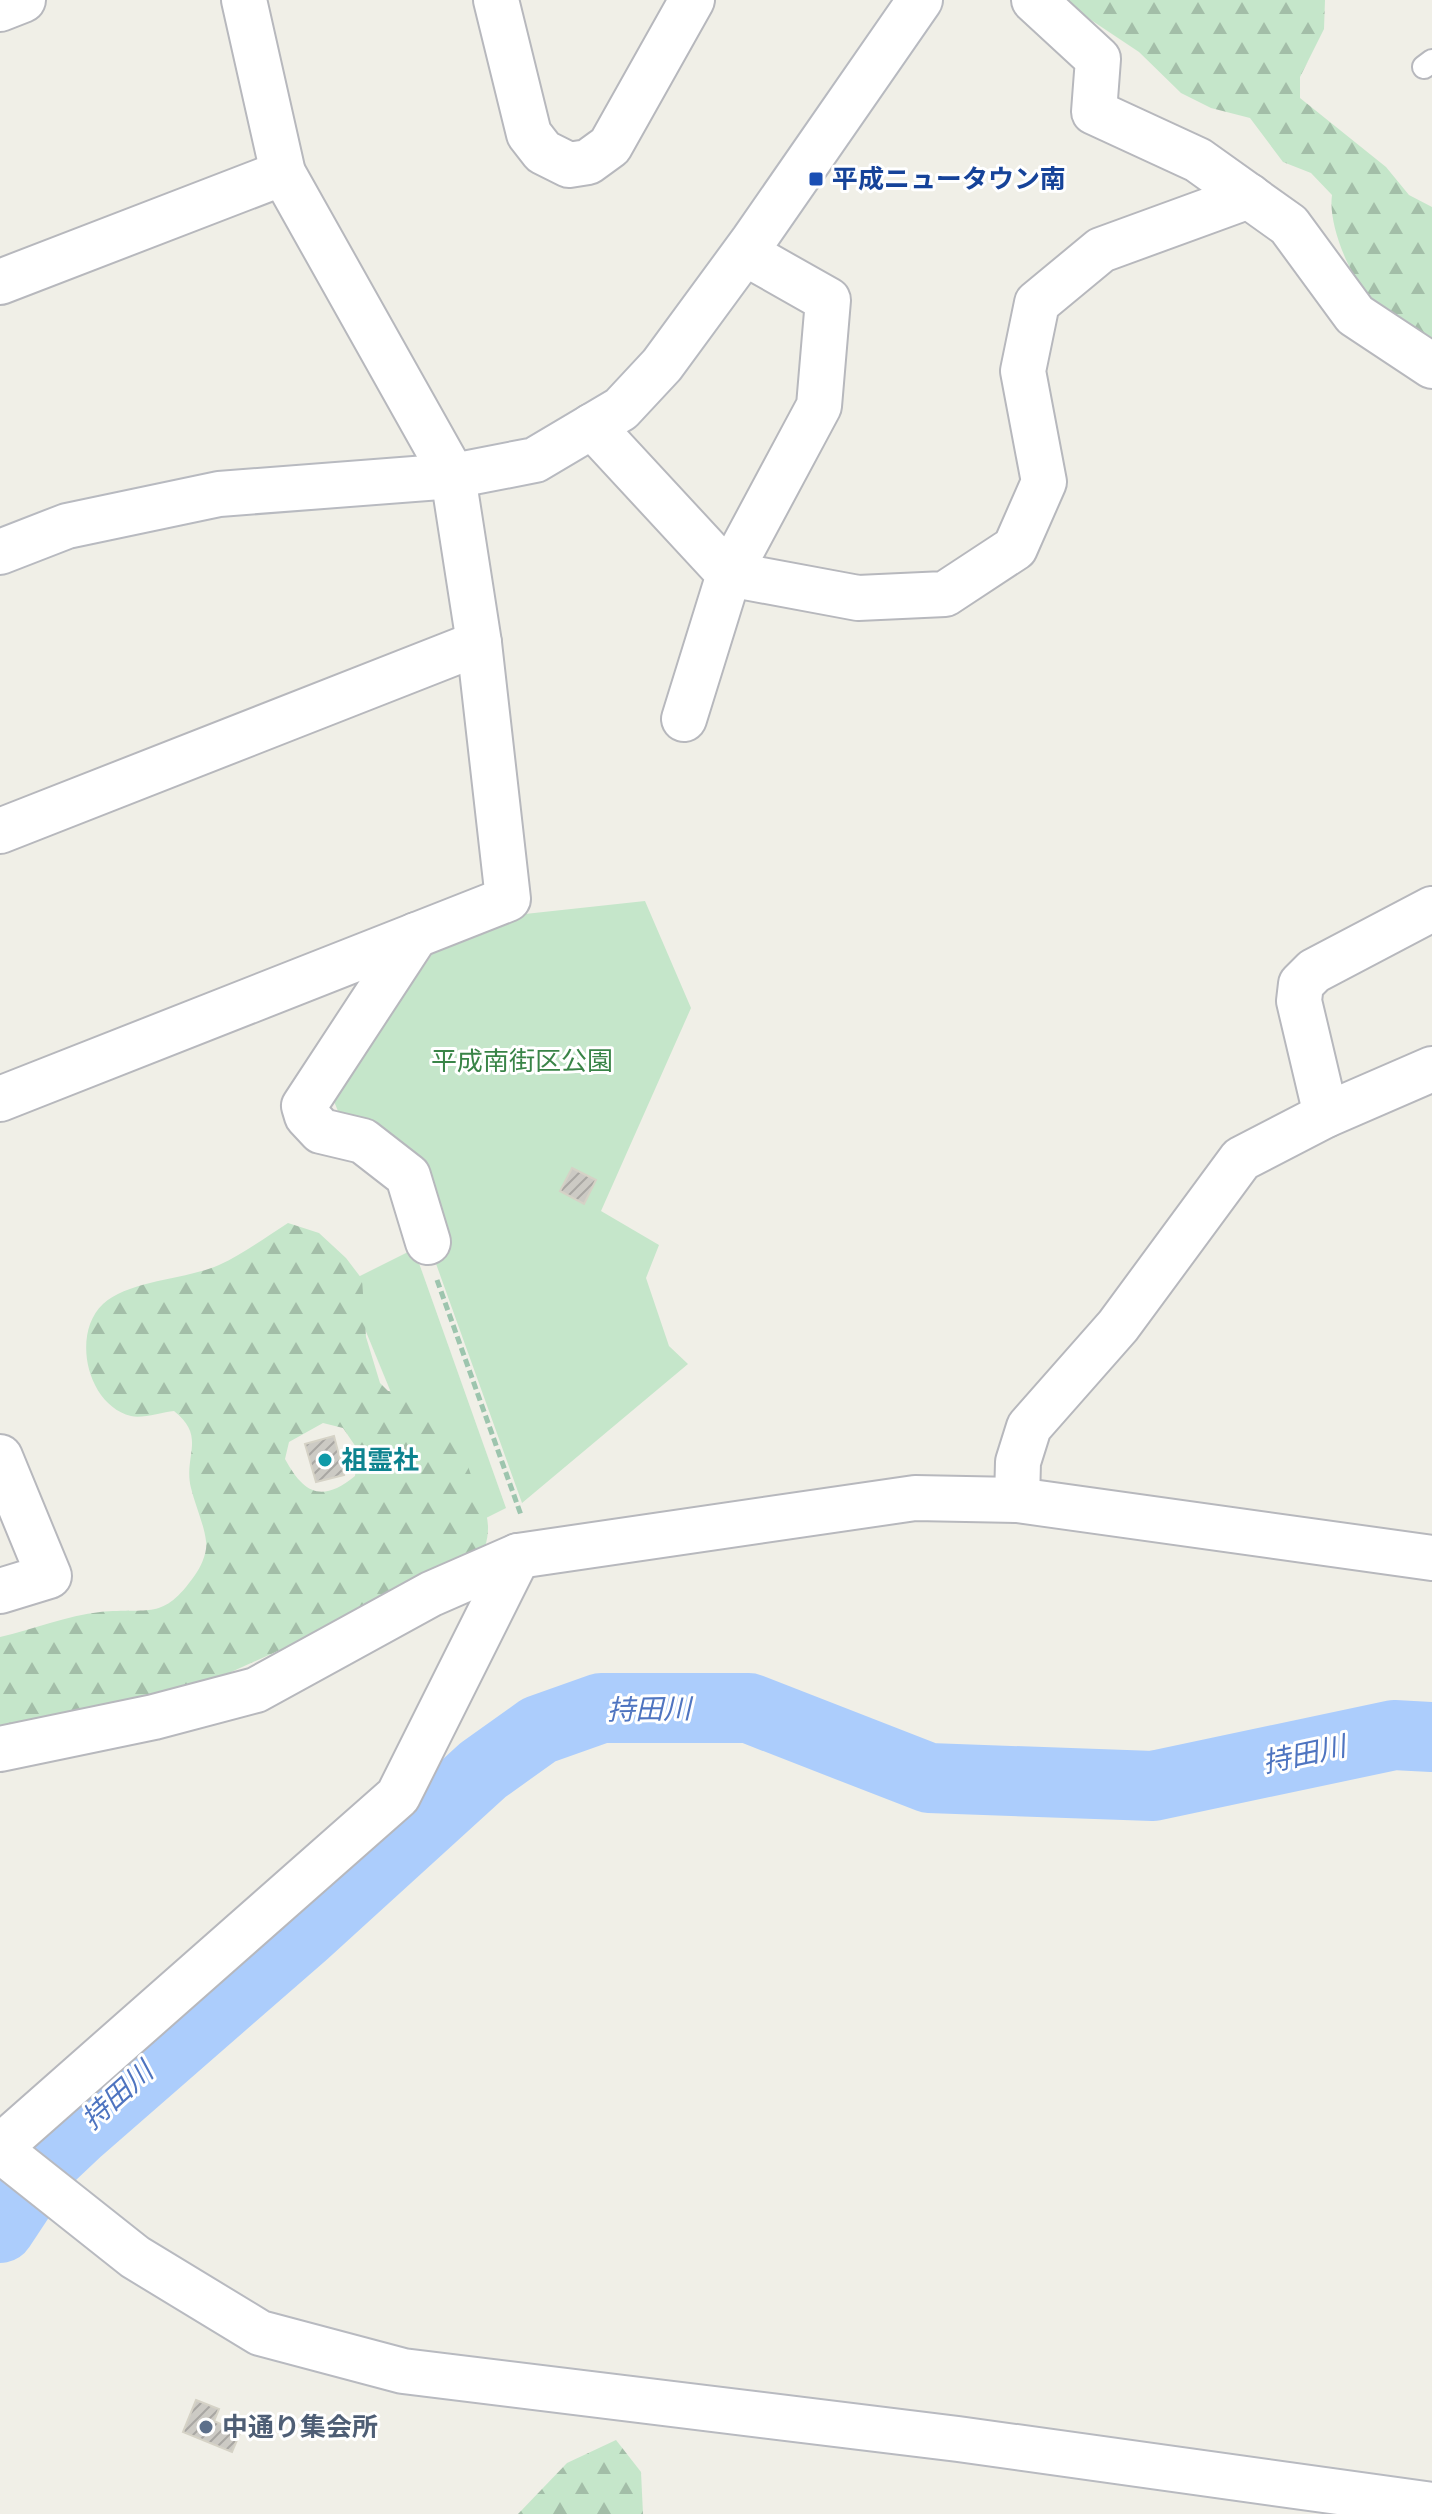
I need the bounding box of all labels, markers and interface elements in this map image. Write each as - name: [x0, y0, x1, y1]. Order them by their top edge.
- place label: 平成ニュータウン南: [832, 160, 1066, 196]
- marker: 平成ニュータウン南: [807, 170, 825, 188]
- park label: 平成南街区公園: [431, 1042, 613, 1078]
- place label: 祖霊社: [341, 1441, 419, 1477]
- marker: 祖霊社: [316, 1451, 334, 1469]
- water label: 持田川: [607, 1688, 694, 1728]
- water label: 持田川: [1259, 1725, 1352, 1780]
- water label: 持田川: [72, 2050, 162, 2136]
- place label: 中通り集会所: [222, 2408, 378, 2444]
- marker: 中通り集会所: [197, 2418, 215, 2436]

